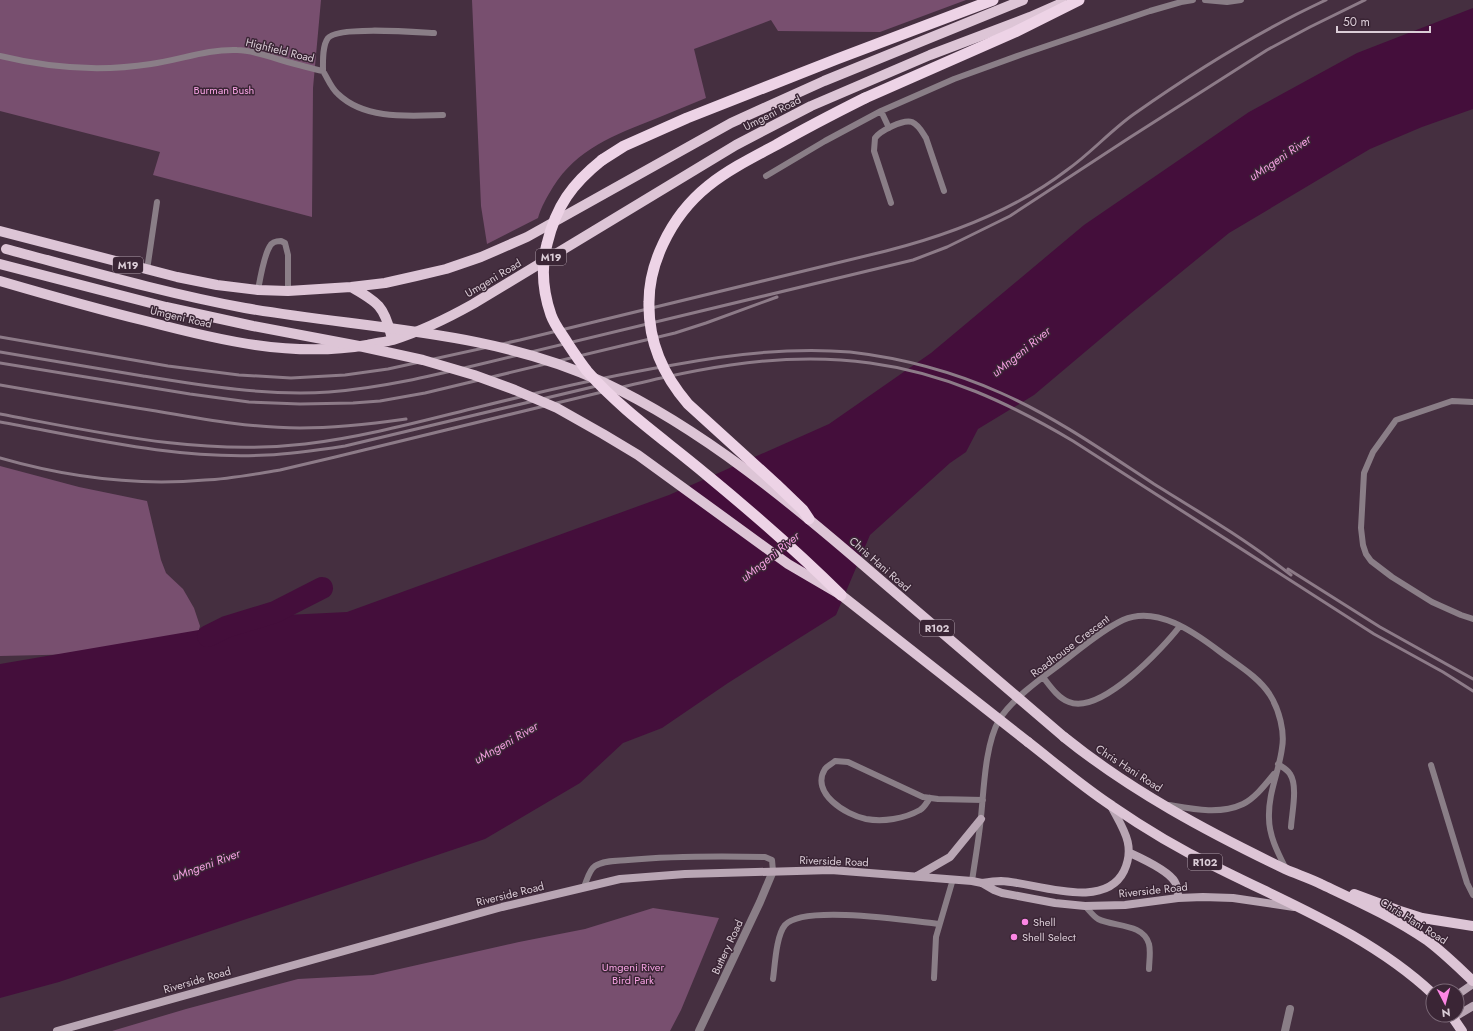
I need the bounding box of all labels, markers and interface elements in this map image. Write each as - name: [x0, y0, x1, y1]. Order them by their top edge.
- scale bar: [1337, 8, 1430, 34]
- text: 50 m: [1343, 13, 1370, 31]
- street label: Highfield Road: [244, 34, 316, 66]
- park label: Burman Bush: [194, 82, 254, 98]
- street label: Umgeni Road: [740, 92, 804, 134]
- water label: uMngeni River: [1245, 130, 1316, 185]
- road number: M19: [536, 249, 566, 265]
- street label: Umgeni Road: [462, 255, 524, 301]
- road number: M19: [113, 257, 143, 273]
- street label: Umgeni Road: [148, 302, 214, 332]
- water label: uMngeni River: [988, 322, 1055, 381]
- water label: uMngeni River: [737, 527, 804, 586]
- street label: Chris Hani Road: [846, 533, 914, 595]
- street label: Roadhouse Crescent: [1027, 611, 1113, 681]
- road number: R102: [920, 620, 954, 636]
- water label: uMngeni River: [471, 717, 542, 769]
- street label: Chris Hani Road: [1093, 740, 1165, 796]
- water label: uMngeni River: [169, 844, 244, 886]
- street label: Riverside Road: [799, 852, 869, 870]
- road number: R102: [1188, 854, 1222, 870]
- street label: Riverside Road: [474, 878, 546, 910]
- street label: Riverside Road: [1118, 878, 1188, 902]
- street label: Chris Hani Road: [1377, 894, 1451, 948]
- place label: Shell: [1033, 914, 1056, 930]
- street label: Buttery Road: [707, 917, 747, 977]
- marker: Shell: [1020, 917, 1030, 927]
- place label: Shell Select: [1022, 929, 1076, 945]
- marker: Shell Select: [1009, 932, 1019, 942]
- park label: Umgeni River Bird Park: [602, 959, 664, 988]
- street label: Riverside Road: [161, 963, 233, 997]
- north arrow: [1425, 983, 1465, 1023]
- text: N: [1441, 1005, 1451, 1021]

